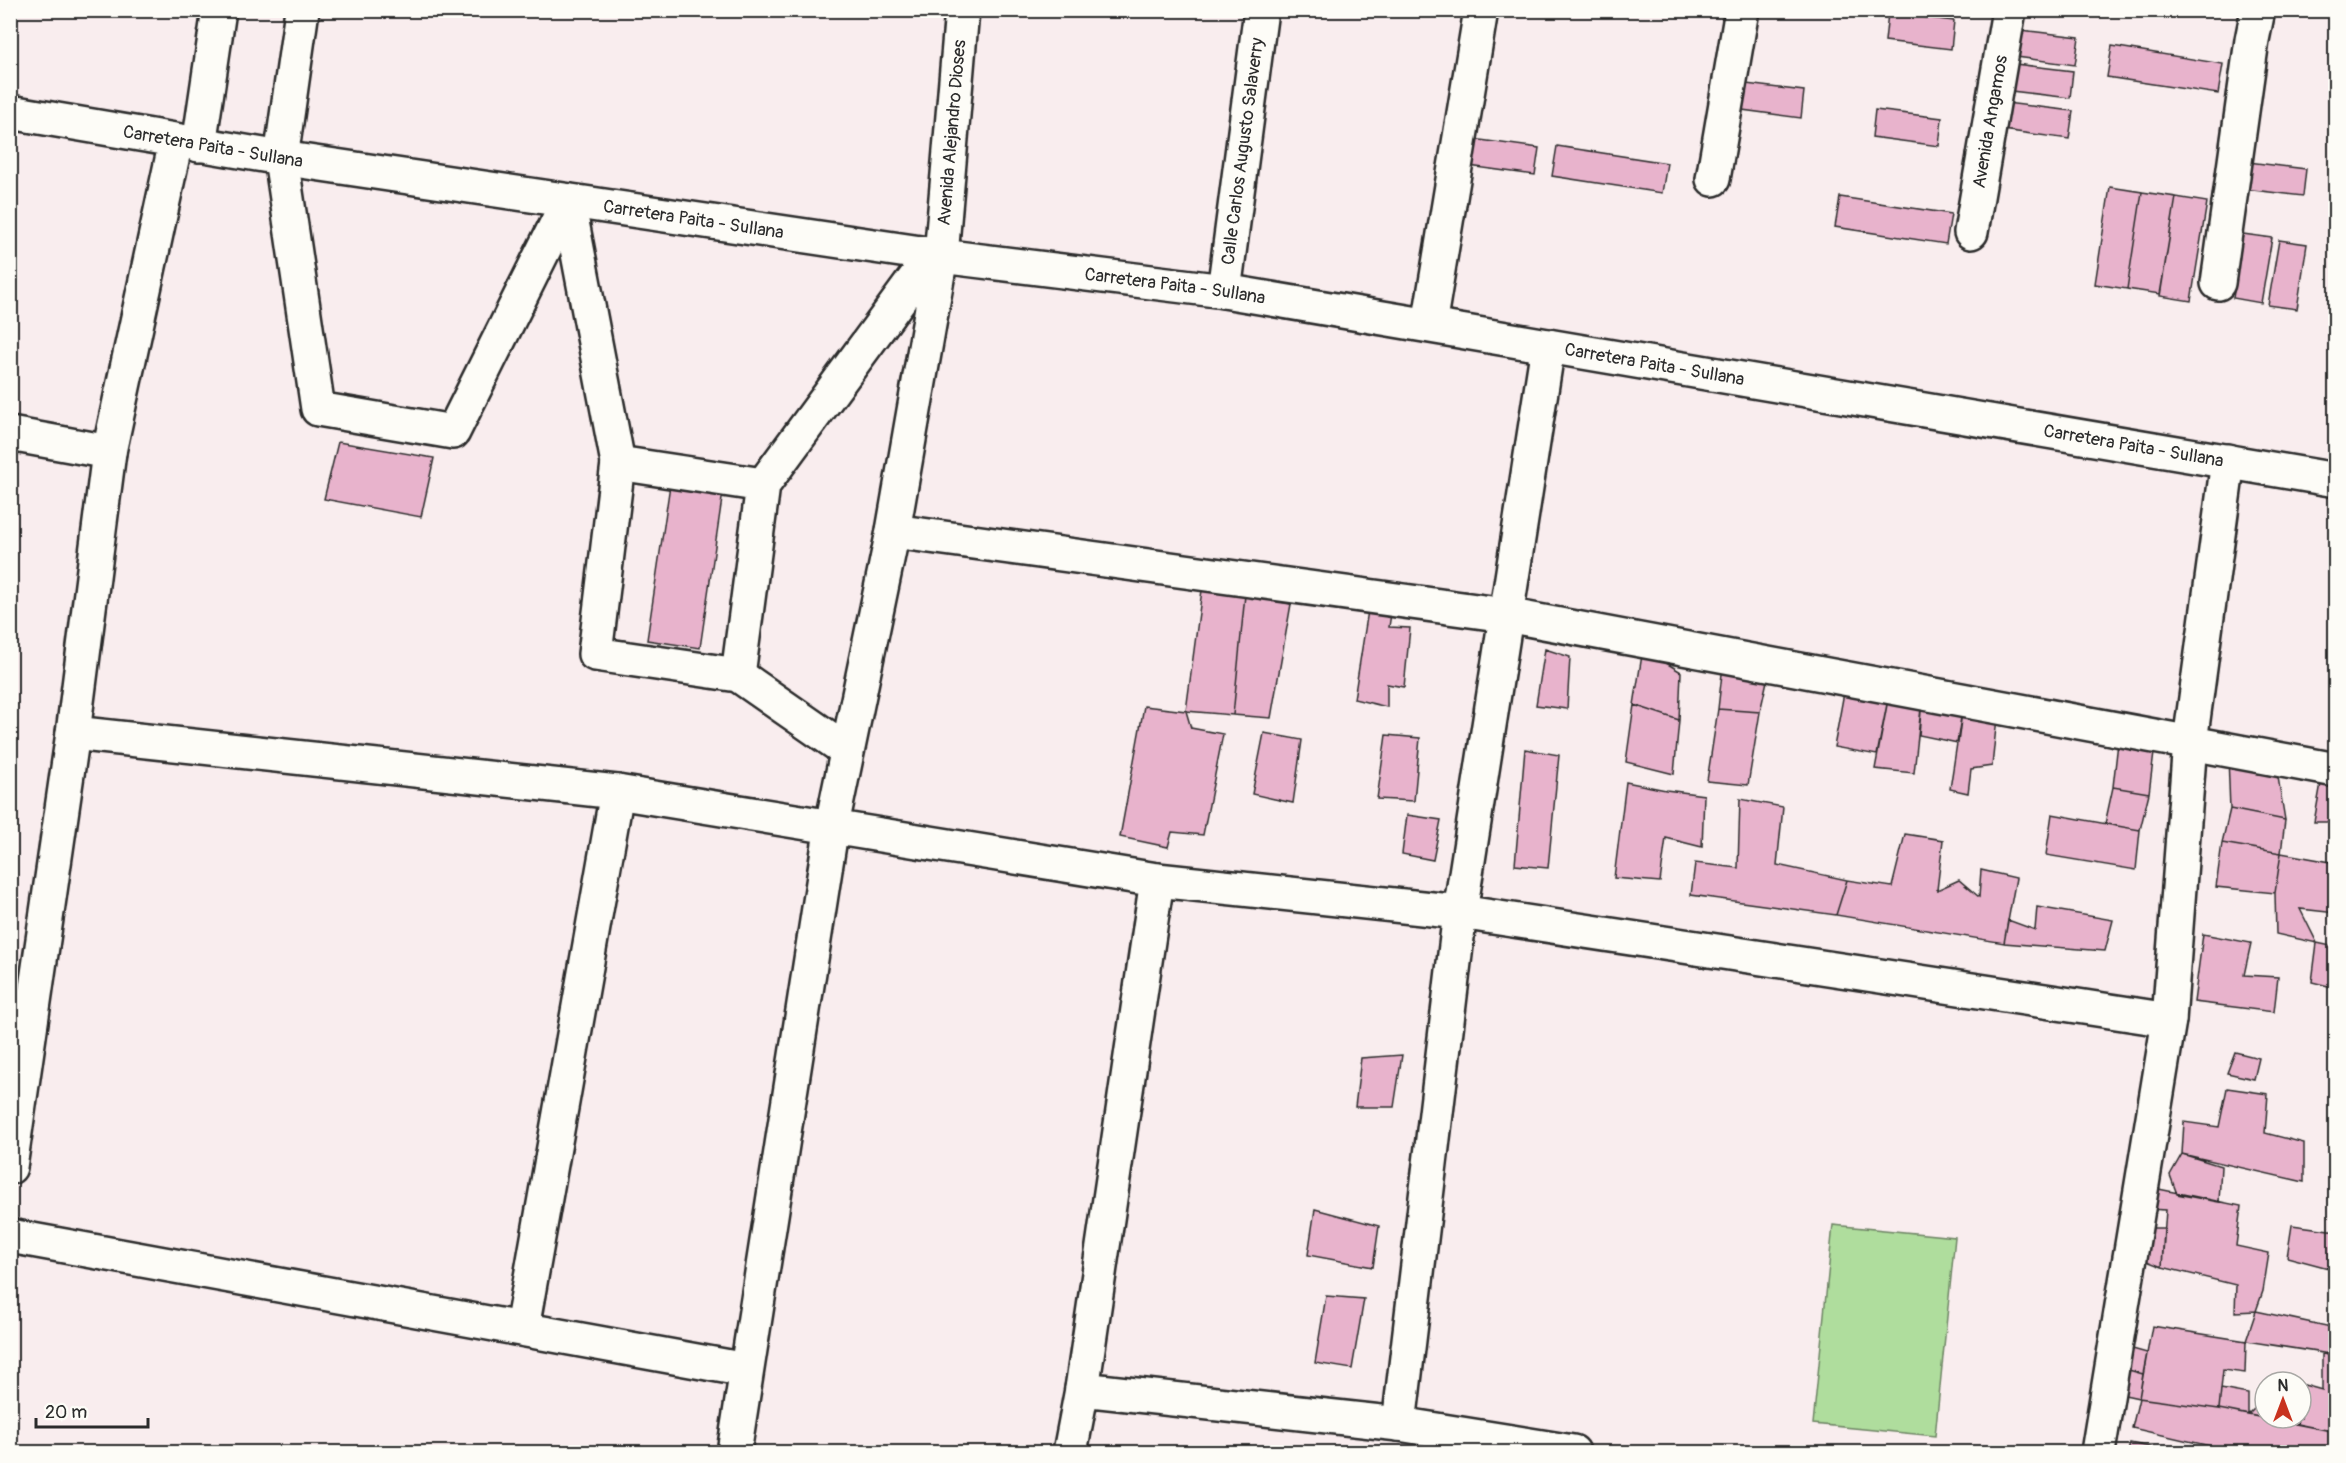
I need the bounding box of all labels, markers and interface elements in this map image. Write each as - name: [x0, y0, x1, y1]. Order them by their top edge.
- street label: Calle Carlos Augusto Salaverry: [1216, 36, 1269, 266]
- street label: Avenida Alejandro Dioses: [932, 39, 971, 226]
- street label: Avenida Angamos: [1967, 53, 2013, 190]
- street label: Carretera Paita - Sullana: [121, 120, 305, 173]
- street label: Carretera Paita - Sullana: [602, 195, 785, 244]
- street label: Carretera Paita - Sullana: [1083, 262, 1267, 309]
- street label: Carretera Paita - Sullana: [1563, 338, 1746, 391]
- street label: Carretera Paita - Sullana: [2042, 419, 2225, 472]
- north arrow: [2253, 1370, 2313, 1430]
- text: N: [2278, 1376, 2289, 1396]
- scale bar: [36, 1391, 148, 1429]
- text: 20 m: [45, 1401, 87, 1424]

